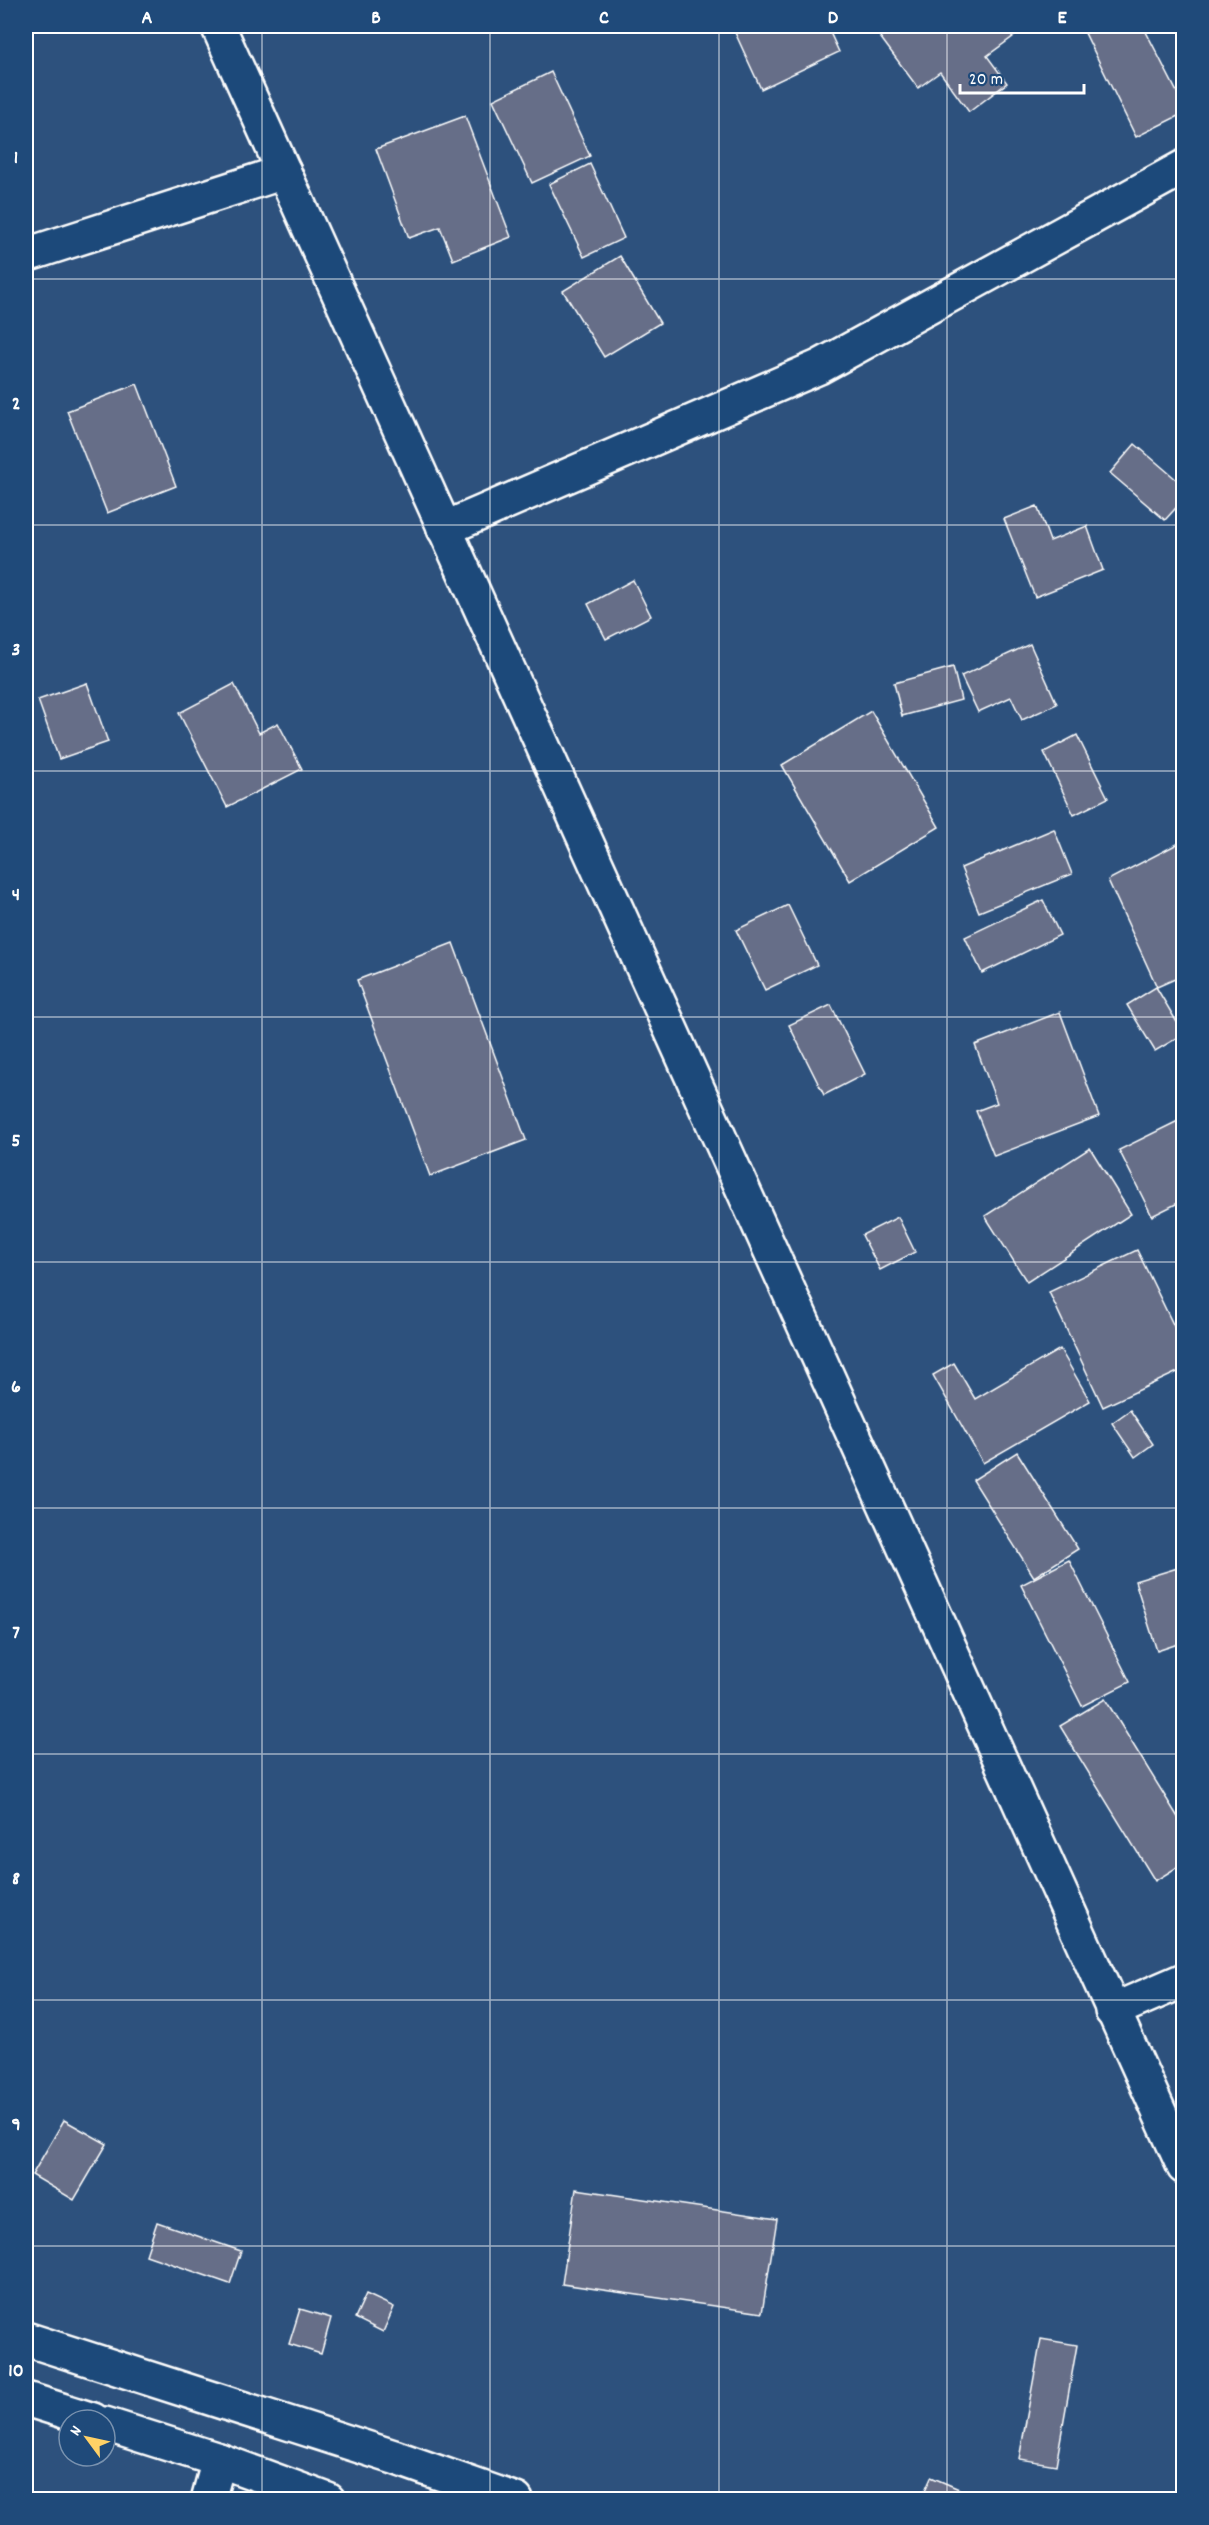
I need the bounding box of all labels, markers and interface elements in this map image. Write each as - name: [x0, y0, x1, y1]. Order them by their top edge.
- text: A: [142, 5, 153, 33]
- text: B: [371, 5, 381, 33]
- text: C: [599, 5, 609, 33]
- text: D: [828, 5, 839, 33]
- text: E: [1057, 5, 1067, 33]
- scale bar: [960, 57, 1084, 95]
- text: 20 m: [969, 68, 1003, 93]
- text: 1: [14, 145, 18, 173]
- text: 2: [12, 391, 20, 419]
- text: 3: [12, 637, 20, 665]
- text: 4: [12, 882, 20, 910]
- text: 5: [11, 1128, 21, 1156]
- text: 6: [11, 1374, 21, 1402]
- text: 7: [12, 1620, 20, 1648]
- text: 8: [12, 1866, 20, 1894]
- text: 9: [11, 2112, 21, 2140]
- text: 10: [8, 2358, 24, 2386]
- north arrow: [57, 2408, 117, 2468]
- text: N: [65, 2422, 88, 2441]

